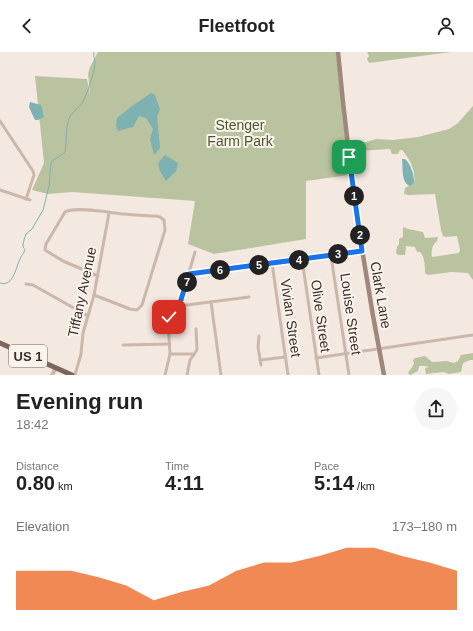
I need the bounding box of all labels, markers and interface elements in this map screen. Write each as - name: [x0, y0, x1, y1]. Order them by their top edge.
- icon: back: [16, 15, 38, 37]
- icon: person: [435, 15, 457, 37]
- text: Fleetfoot: [199, 16, 275, 36]
- park label: Stenger Farm Park: [207, 117, 274, 149]
- pin: [332, 140, 366, 174]
- icon: arrive: [338, 146, 360, 168]
- pin: 1: [344, 186, 364, 206]
- text: 1: [351, 190, 357, 202]
- pin: 2: [350, 225, 370, 245]
- text: 2: [357, 229, 363, 241]
- pin: 3: [328, 244, 348, 264]
- street label: Tiffany Avenue: [65, 245, 99, 338]
- text: 3: [335, 248, 341, 260]
- pin: 4: [289, 250, 309, 270]
- text: 4: [296, 254, 302, 266]
- pin: 5: [249, 255, 269, 275]
- text: 5: [256, 259, 262, 271]
- pin: 6: [210, 260, 230, 280]
- street label: Clark Lane: [367, 260, 395, 330]
- text: 6: [217, 264, 223, 276]
- pin: 7: [177, 272, 197, 292]
- street label: Louise Street: [337, 272, 365, 356]
- text: 7: [184, 276, 190, 288]
- street label: Vivian Street: [278, 278, 304, 358]
- street label: Olive Street: [308, 279, 334, 353]
- pin: [152, 300, 186, 334]
- icon: check: [158, 306, 180, 328]
- road number: US 1: [9, 345, 47, 367]
- button: share: [415, 388, 457, 430]
- text: Evening run: [16, 389, 143, 414]
- text: 18:42: [16, 417, 49, 432]
- text: Distance: [16, 460, 59, 472]
- text: Time: [165, 460, 189, 472]
- text: Pace: [314, 460, 339, 472]
- text: 0.80: [16, 472, 55, 494]
- text: 4:11: [165, 472, 204, 494]
- text: 5:14: [314, 472, 354, 494]
- text: km: [55, 480, 73, 492]
- text: /km: [354, 480, 375, 492]
- text: Elevation: [16, 519, 69, 534]
- text: 173–180 m: [392, 519, 457, 534]

